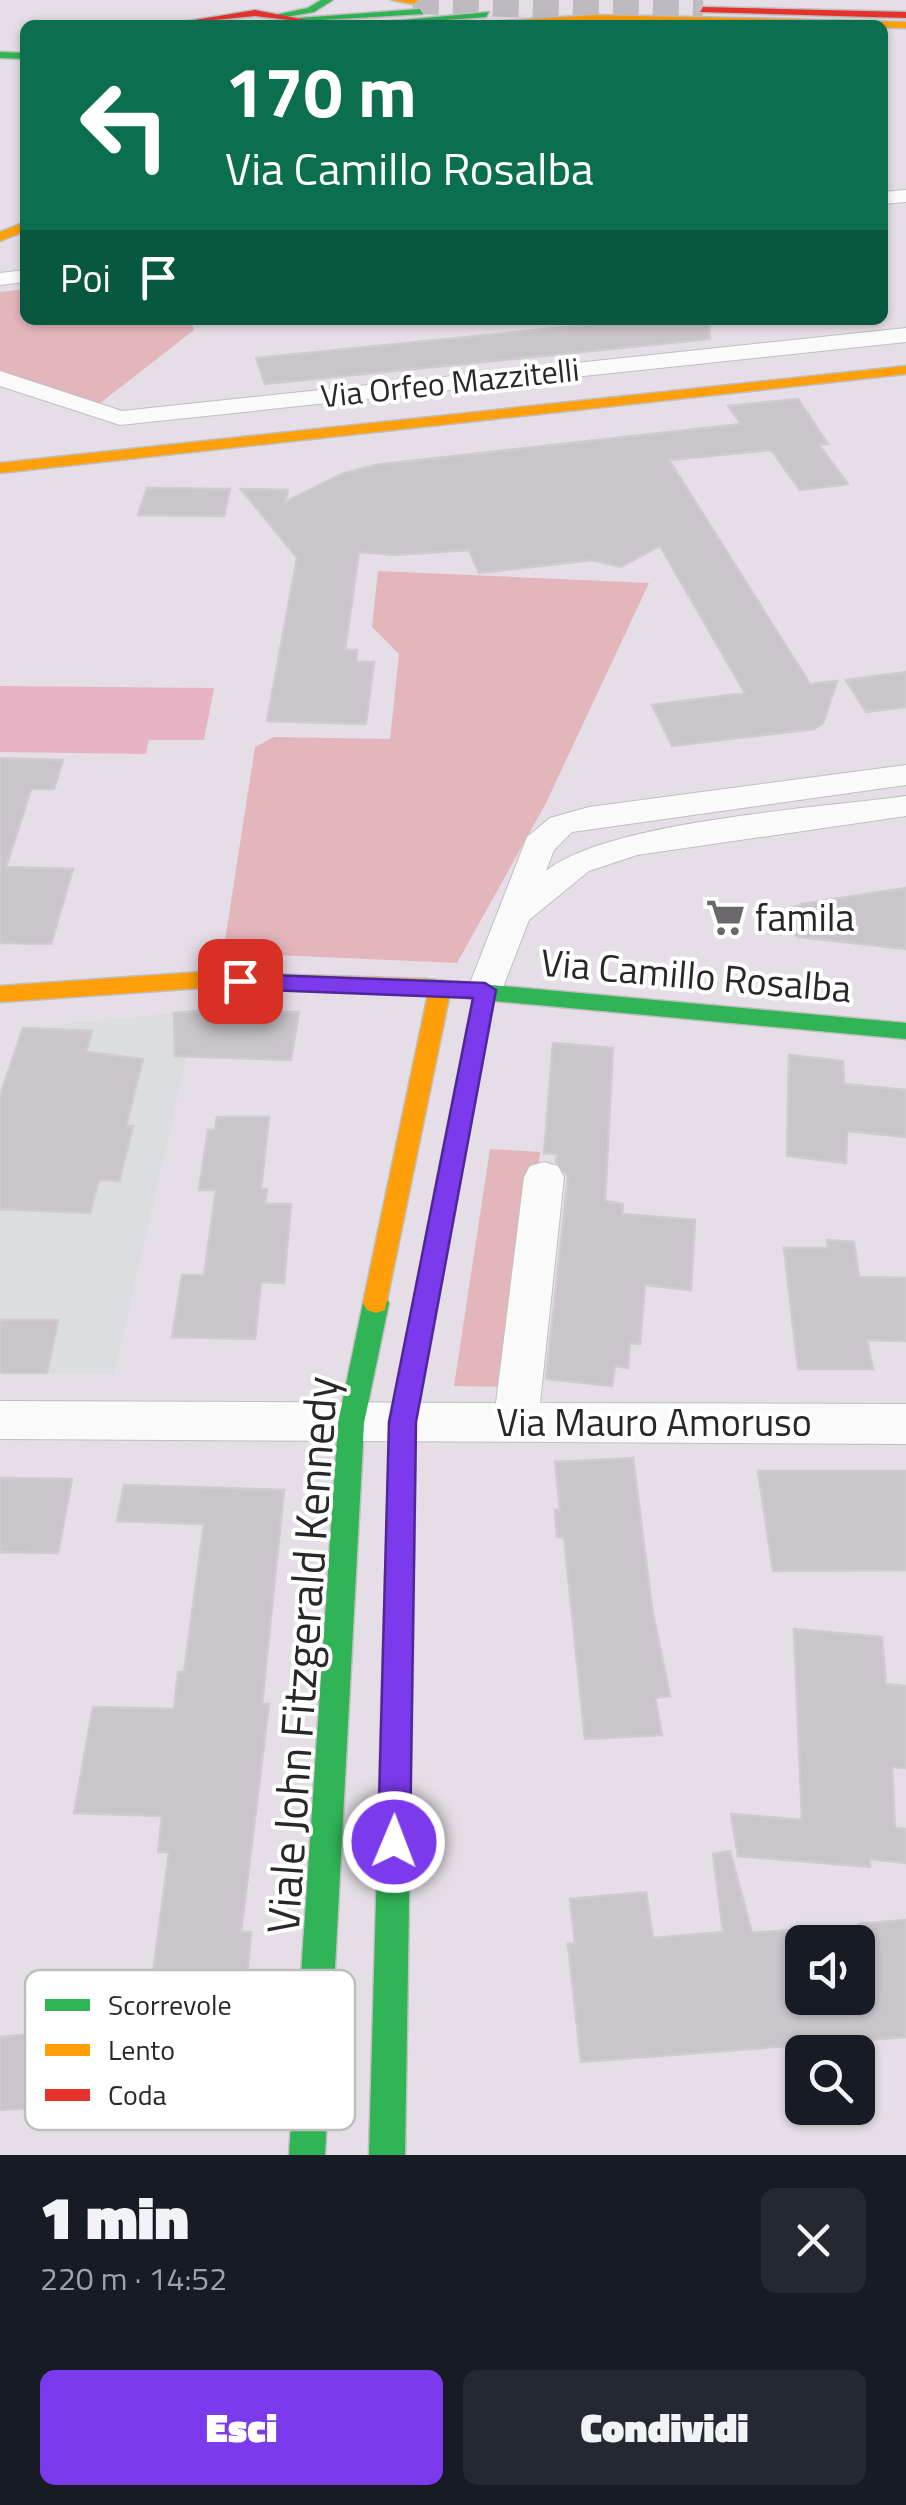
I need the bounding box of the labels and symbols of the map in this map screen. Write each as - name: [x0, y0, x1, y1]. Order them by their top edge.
- street label: Via Orfeo Mazzitelli: [318, 345, 581, 419]
- place label: famila: [755, 888, 855, 946]
- supermarket icon: famila: [704, 897, 746, 939]
- street label: Via Camillo Rosalba: [539, 933, 854, 1017]
- pin: [198, 939, 283, 1024]
- street label: Viale John Fitzgerald Kennedy: [248, 1374, 354, 1936]
- street label: Via Mauro Amoruso: [496, 1393, 812, 1451]
- position arrow: [342, 1790, 446, 1894]
- legend: [25, 1970, 355, 2130]
- text: Scorrevole: [108, 1983, 232, 2026]
- text: Lento: [108, 2028, 175, 2071]
- text: Coda: [108, 2073, 167, 2116]

